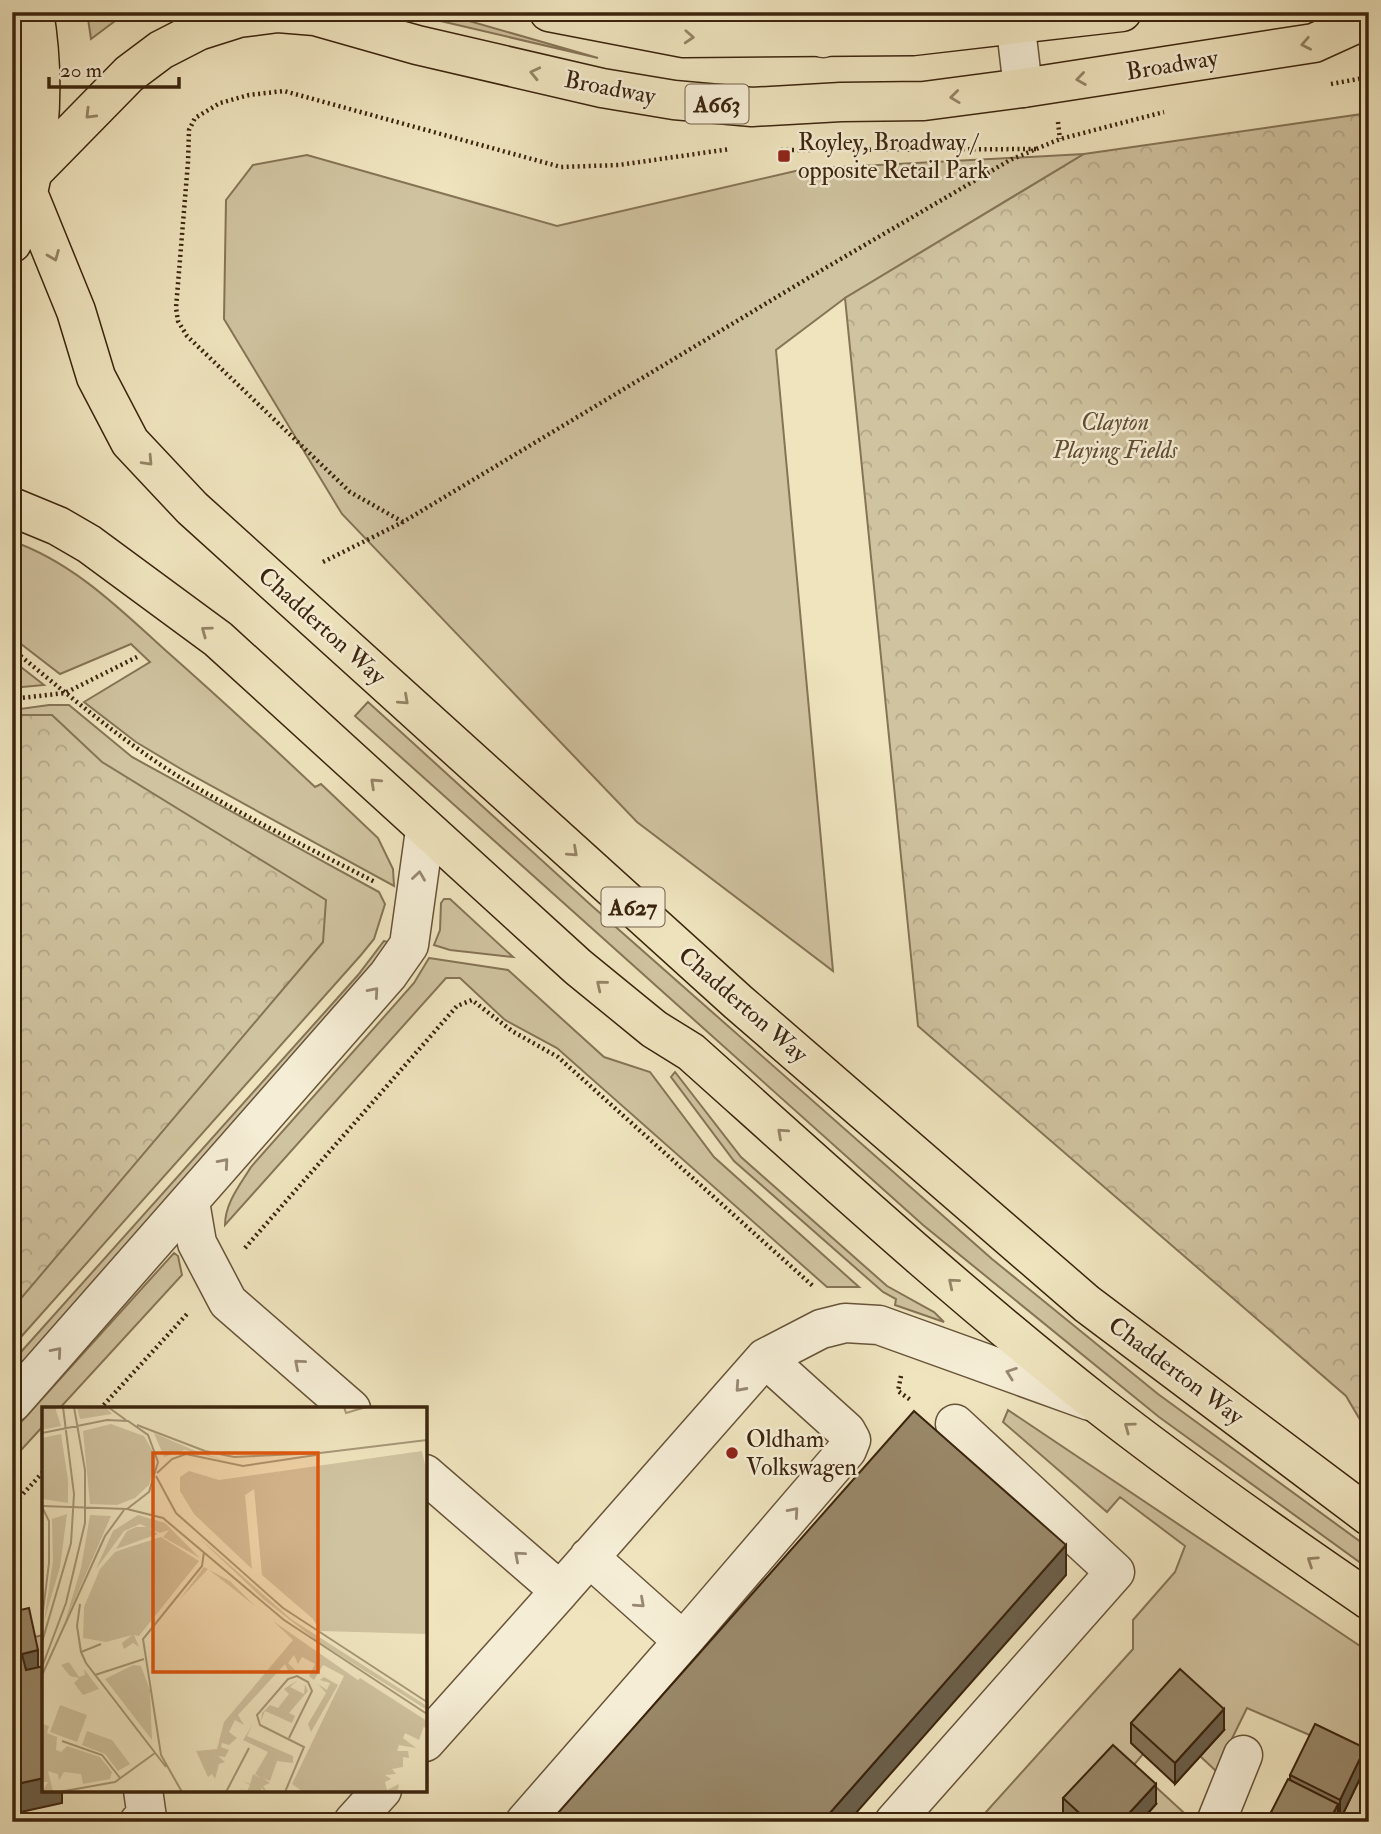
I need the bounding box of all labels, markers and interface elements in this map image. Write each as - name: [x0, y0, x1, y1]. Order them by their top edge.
- one-way arrow: [684, 30, 695, 45]
- one-way arrow: [1300, 36, 1312, 51]
- street label: Broadway: [1124, 42, 1221, 88]
- scale bar: [49, 46, 178, 90]
- text: 20 m: [60, 57, 102, 84]
- street label: Broadway: [562, 64, 659, 112]
- one-way arrow: [529, 66, 541, 81]
- one-way arrow: [1075, 71, 1087, 86]
- road number: A663: [686, 85, 748, 124]
- one-way arrow: [949, 90, 961, 105]
- one-way arrow: [86, 105, 99, 118]
- place label: Royley, Broadway / opposite Retail Park: [798, 127, 989, 186]
- marker: Royley, Broadway / opposite Retail Park: [776, 148, 792, 164]
- one-way arrow: [45, 250, 59, 262]
- park label: Clayton Playing Fields: [1052, 407, 1178, 466]
- one-way arrow: [140, 453, 153, 466]
- street label: Chadderton Way: [252, 560, 393, 692]
- one-way arrow: [201, 626, 214, 639]
- one-way arrow: [396, 691, 409, 704]
- one-way arrow: [370, 779, 383, 792]
- one-way arrow: [564, 844, 577, 857]
- one-way arrow: [411, 870, 426, 882]
- road number: A627: [602, 888, 664, 926]
- street label: Chadderton Way: [672, 940, 815, 1070]
- one-way arrow: [596, 981, 608, 994]
- one-way arrow: [366, 987, 378, 1000]
- one-way arrow: [777, 1129, 790, 1141]
- one-way arrow: [216, 1158, 228, 1171]
- one-way arrow: [948, 1279, 961, 1291]
- street label: Chadderton Way: [1102, 1310, 1250, 1432]
- one-way arrow: [49, 1347, 62, 1360]
- one-way arrow: [294, 1360, 307, 1372]
- one-way arrow: [1006, 1367, 1018, 1381]
- one-way arrow: [735, 1379, 748, 1392]
- inset map: [42, 1407, 427, 1792]
- one-way arrow: [1124, 1422, 1137, 1435]
- place label: Oldham Volkswagen: [746, 1424, 857, 1483]
- marker: Oldham Volkswagen: [724, 1445, 740, 1461]
- one-way arrow: [786, 1507, 798, 1520]
- one-way arrow: [515, 1552, 528, 1564]
- one-way arrow: [1307, 1556, 1320, 1569]
- one-way arrow: [632, 1594, 645, 1607]

